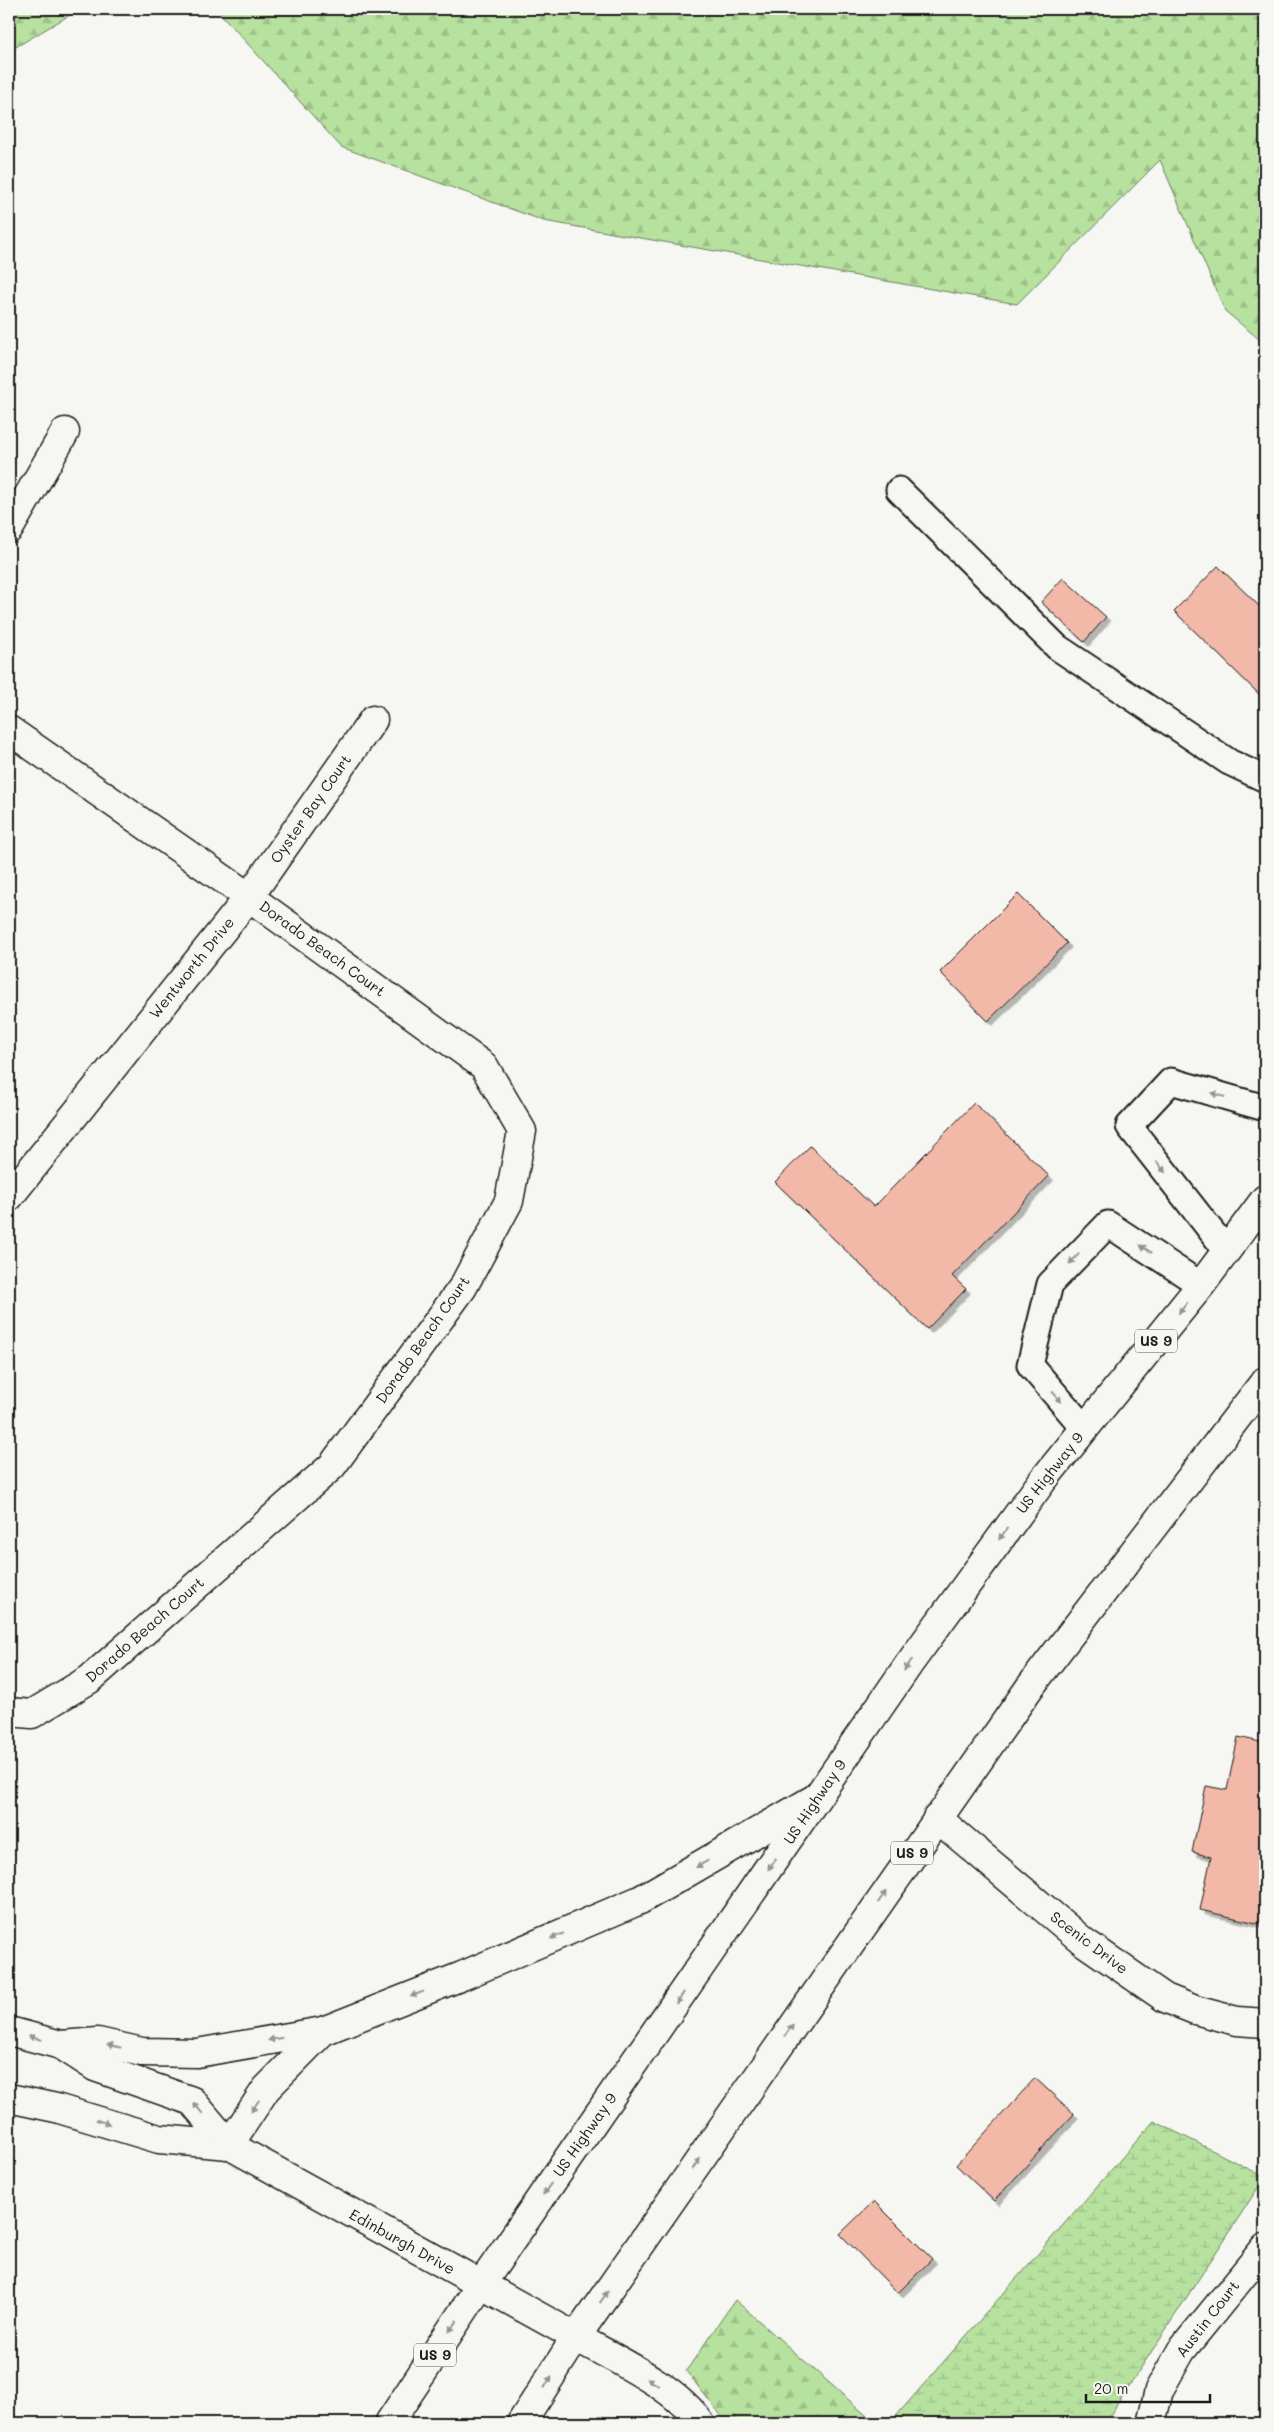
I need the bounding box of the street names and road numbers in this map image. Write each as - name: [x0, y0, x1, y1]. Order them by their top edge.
- street label: Oyster Bay Court: [265, 750, 355, 867]
- street label: Dorado Beach Court: [256, 896, 390, 1001]
- street label: Wentworth Drive: [144, 913, 238, 1022]
- street label: Dorado Beach Court: [371, 1272, 474, 1407]
- road number: US 9: [1135, 1330, 1177, 1352]
- street label: US Highway 9: [1011, 1427, 1087, 1517]
- street label: Dorado Beach Court: [81, 1572, 208, 1686]
- street label: US Highway 9: [778, 1755, 850, 1848]
- road number: US 9: [891, 1842, 933, 1865]
- street label: Scenic Drive: [1047, 1906, 1133, 1978]
- street label: US Highway 9: [548, 2088, 621, 2180]
- street label: Edinburgh Drive: [346, 2204, 459, 2278]
- street label: Austin Court: [1171, 2276, 1243, 2361]
- road number: US 9: [414, 2344, 456, 2366]

